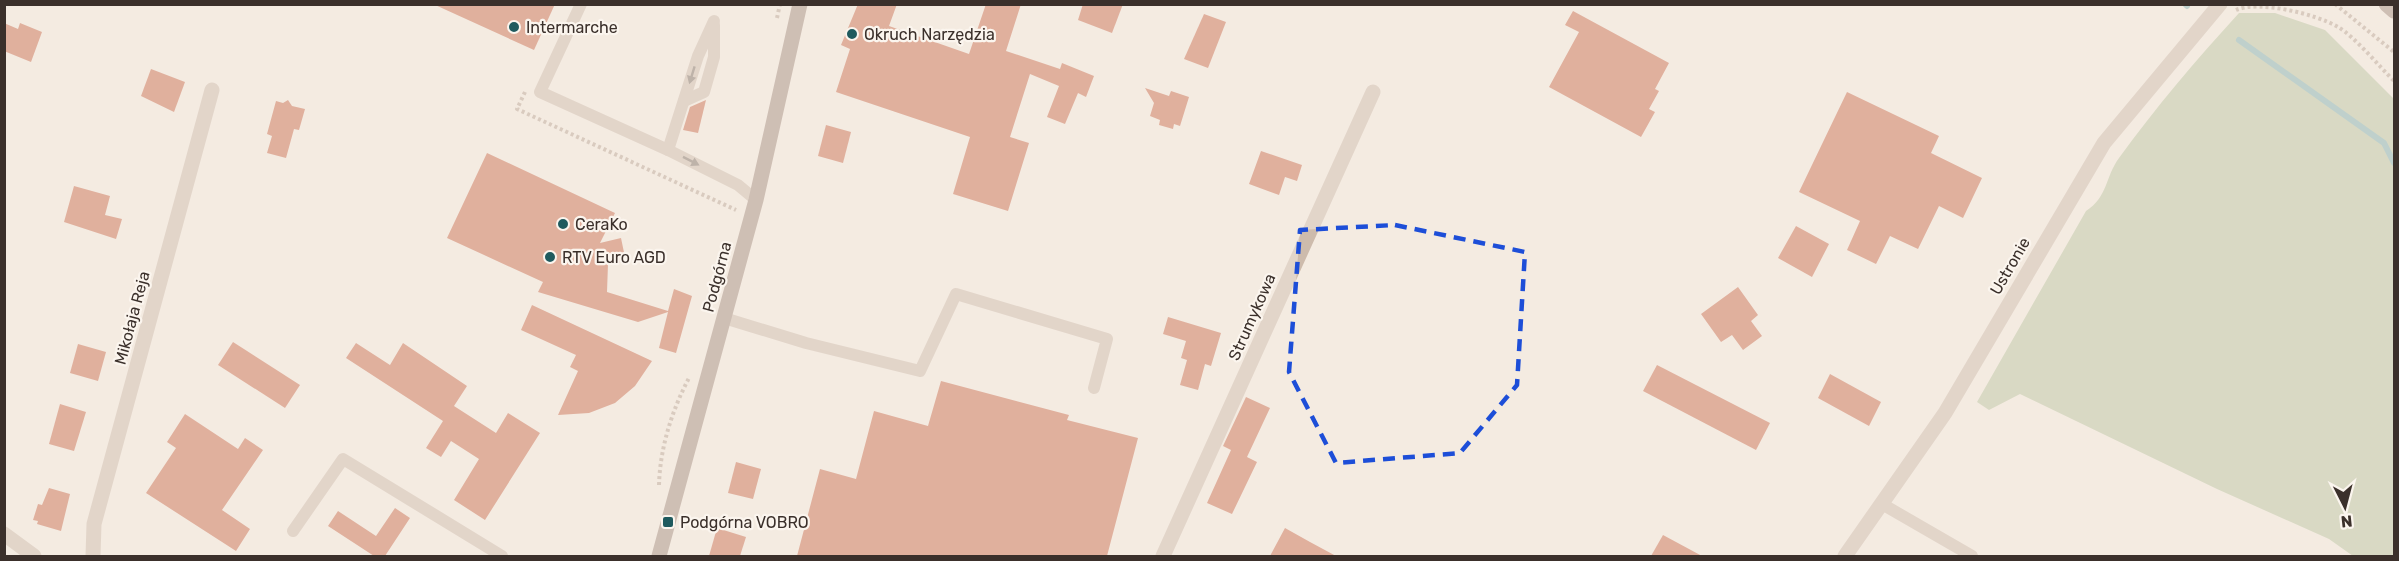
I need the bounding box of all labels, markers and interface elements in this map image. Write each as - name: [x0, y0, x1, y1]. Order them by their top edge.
- place label: Intermarche: [526, 18, 618, 37]
- marker: Intermarche: [507, 20, 521, 34]
- place label: Okruch Narzędzia: [864, 25, 995, 45]
- marker: Okruch Narzędzia: [845, 27, 859, 41]
- one-way arrow: [687, 66, 696, 84]
- one-way arrow: [682, 156, 699, 166]
- place label: CeraKo: [575, 215, 628, 234]
- marker: CeraKo: [556, 217, 570, 231]
- street label: Ustronie: [1986, 234, 2034, 298]
- street label: Podgórna: [698, 240, 736, 314]
- place label: RTV Euro AGD: [562, 248, 666, 267]
- marker: RTV Euro AGD: [543, 250, 557, 264]
- street label: Mikołaja Reja: [110, 269, 154, 367]
- street label: Strumykowa: [1224, 271, 1280, 363]
- north arrow: [2315, 477, 2375, 537]
- text: N: [2340, 511, 2353, 531]
- place label: Podgórna VOBRO: [680, 513, 809, 532]
- marker: Podgórna VOBRO: [661, 515, 675, 529]

